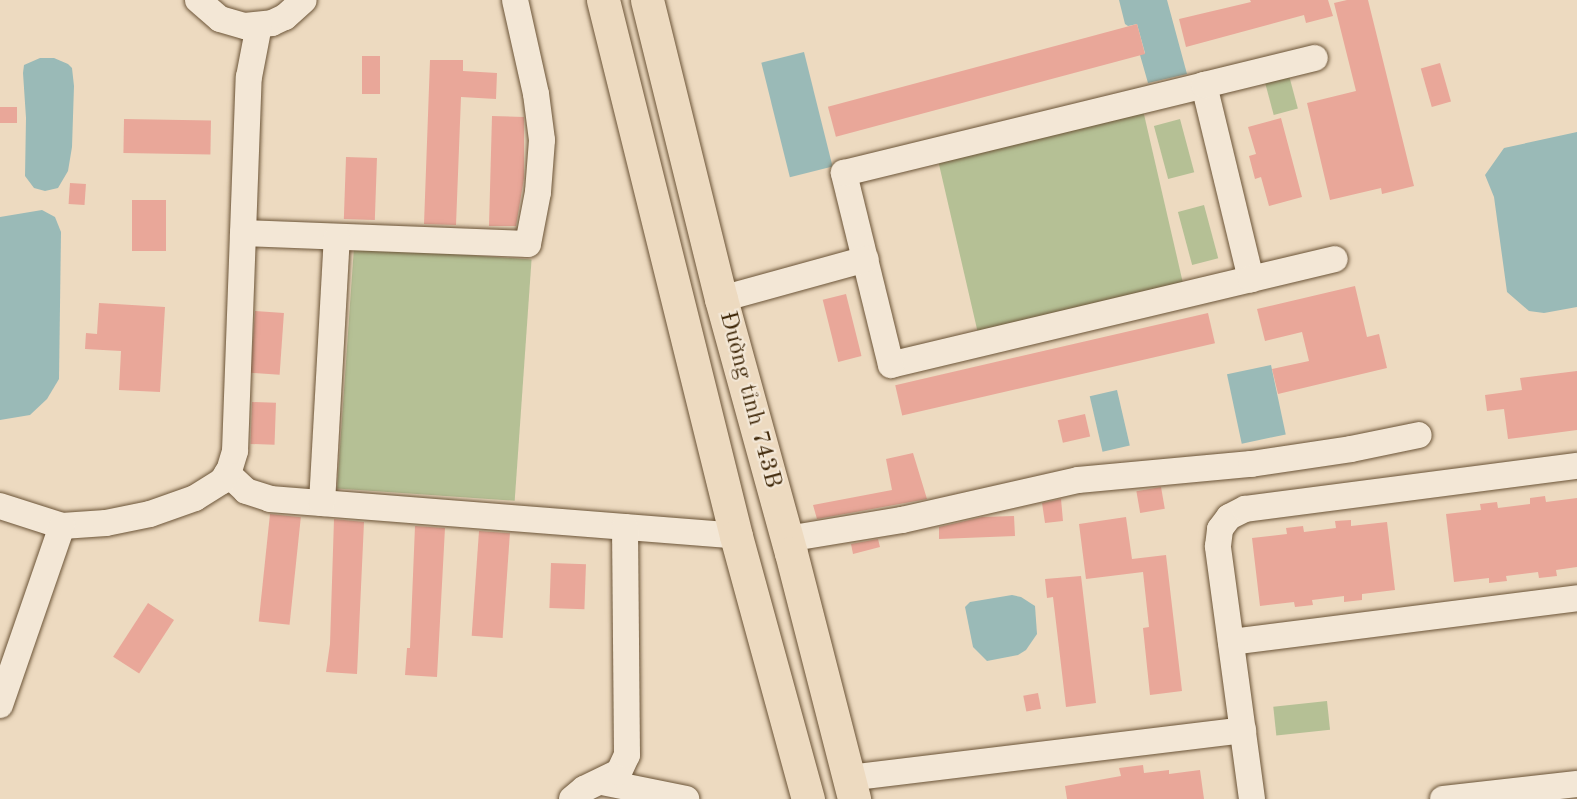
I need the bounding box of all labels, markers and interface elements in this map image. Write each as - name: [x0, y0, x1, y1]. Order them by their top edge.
- street label: Đường tỉnh 743B: [712, 309, 786, 491]

